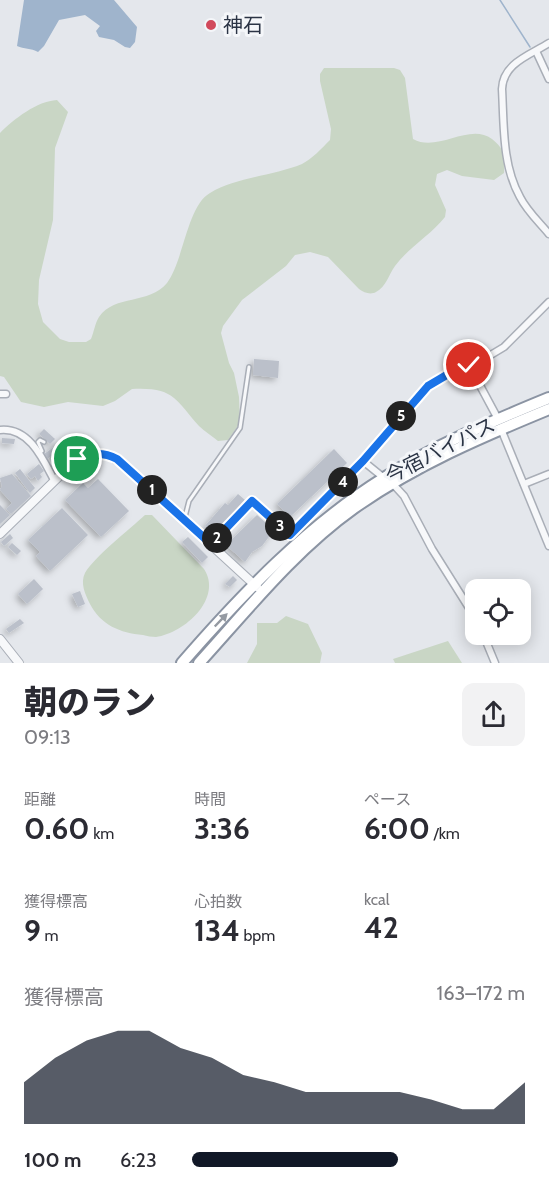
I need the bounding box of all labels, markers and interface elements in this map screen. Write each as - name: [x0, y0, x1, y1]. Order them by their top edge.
- place label: 神石: [223, 13, 263, 37]
- marker: 神石: [204, 18, 218, 32]
- pin: [443, 339, 494, 390]
- icon: check: [452, 348, 485, 381]
- pin: 5: [386, 401, 416, 431]
- text: 5: [397, 406, 405, 425]
- street label: 今宿バイパス: [381, 412, 499, 488]
- pin: [51, 433, 102, 484]
- icon: arrive: [60, 442, 93, 475]
- pin: 4: [328, 467, 358, 497]
- text: 4: [338, 472, 348, 491]
- pin: 1: [137, 475, 167, 505]
- text: 1: [149, 480, 155, 499]
- pin: 3: [265, 511, 295, 541]
- text: 3: [276, 516, 284, 535]
- pin: 2: [202, 523, 232, 553]
- text: 2: [213, 528, 221, 547]
- map controls: [465, 579, 531, 645]
- button: locate: [465, 579, 531, 645]
- one-way arrow: [214, 614, 228, 628]
- text: 朝のラン: [24, 682, 156, 722]
- button: share: [462, 683, 525, 746]
- text: 09:13: [24, 725, 71, 749]
- text: 距離: [24, 790, 56, 809]
- text: 時間: [194, 790, 226, 809]
- text: ペース: [364, 790, 411, 809]
- text: 0.60: [24, 810, 90, 847]
- text: 3:36: [194, 810, 250, 847]
- text: 6:00: [364, 810, 430, 847]
- text: km: [90, 824, 114, 843]
- text: /km: [430, 824, 460, 843]
- text: kcal: [364, 890, 390, 909]
- text: 獲得標高: [24, 892, 88, 911]
- text: 心拍数: [194, 892, 242, 911]
- text: 42: [364, 909, 399, 946]
- text: 9: [24, 912, 41, 949]
- text: 134: [194, 912, 240, 949]
- text: m: [41, 926, 59, 945]
- text: bpm: [240, 926, 275, 945]
- text: 163–172 m: [437, 981, 525, 1005]
- text: 獲得標高: [24, 985, 104, 1009]
- text: 100 m: [24, 1148, 82, 1172]
- text: 6:23: [120, 1148, 157, 1172]

